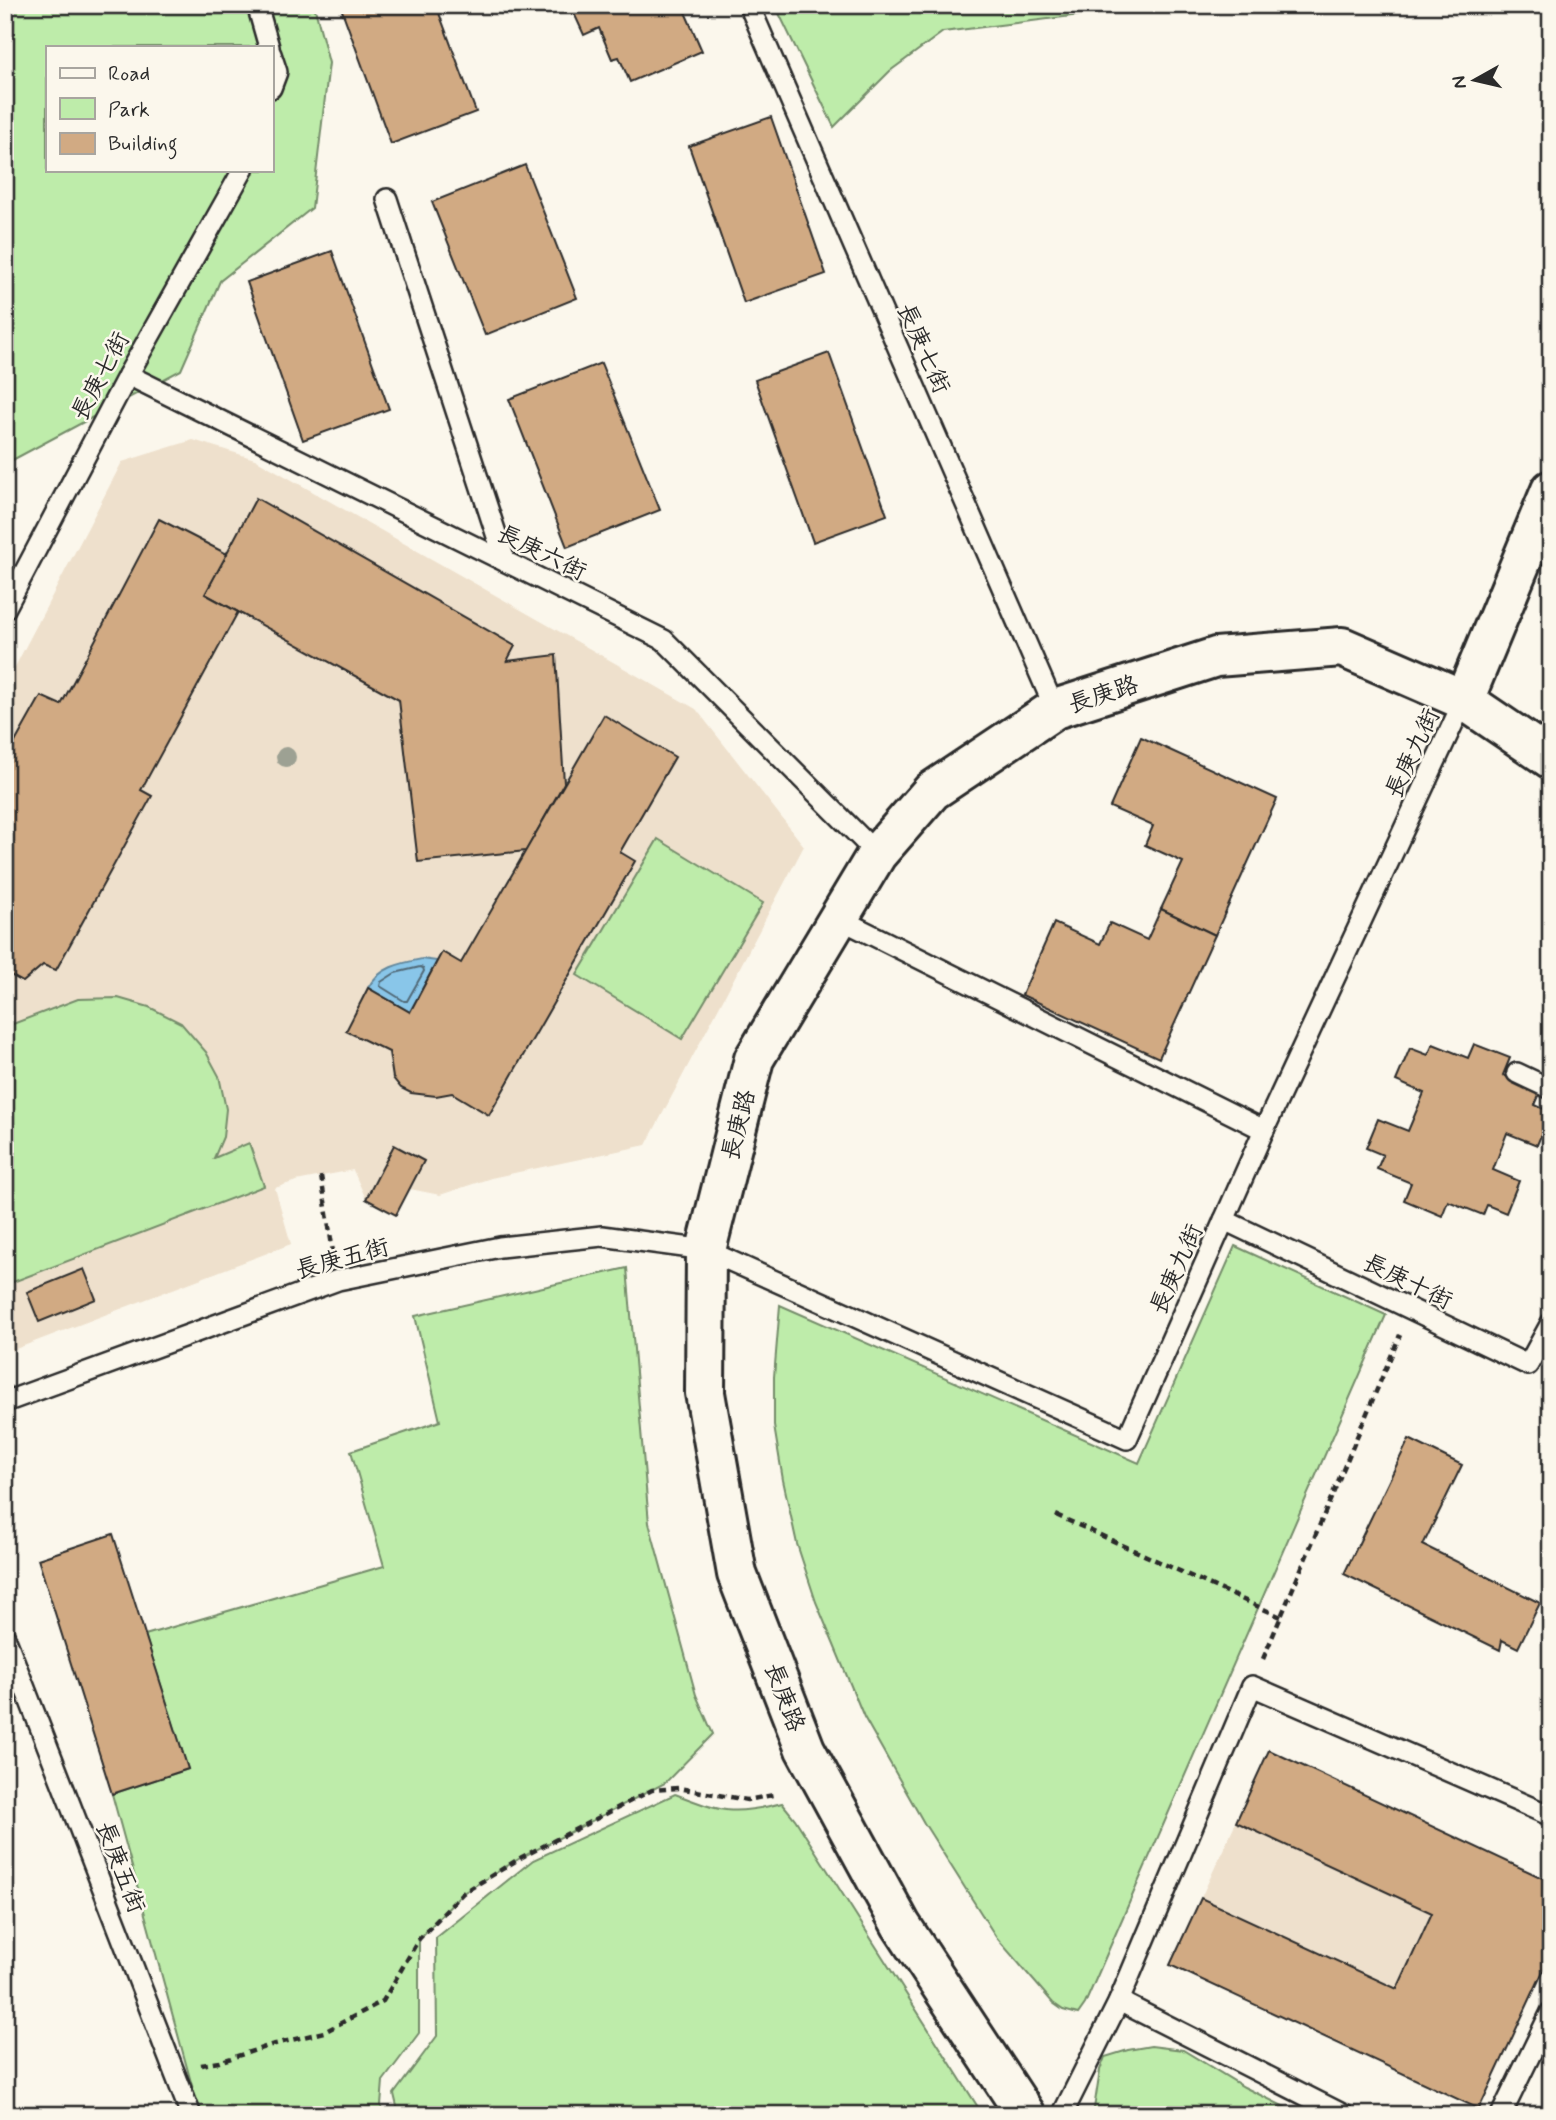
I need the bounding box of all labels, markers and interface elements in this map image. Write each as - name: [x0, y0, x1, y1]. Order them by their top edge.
- legend: [46, 46, 273, 172]
- north arrow: [1440, 46, 1510, 116]
- text: Road: [108, 60, 150, 88]
- text: N: [1446, 74, 1473, 90]
- text: Park: [108, 96, 150, 124]
- text: Building: [108, 130, 178, 160]
- street label: 長庚七街: [889, 298, 956, 399]
- street label: 長庚七街: [65, 327, 138, 426]
- street label: 長庚六街: [491, 518, 591, 588]
- street label: 長庚路: [1064, 670, 1142, 721]
- street label: 長庚九街: [1379, 704, 1448, 804]
- street label: 長庚路: [716, 1087, 763, 1164]
- street label: 長庚九街: [1144, 1219, 1211, 1320]
- street label: 長庚五街: [292, 1232, 393, 1287]
- street label: 長庚十街: [1357, 1247, 1457, 1317]
- street label: 長庚路: [756, 1658, 811, 1737]
- street label: 長庚五街: [88, 1817, 151, 1918]

